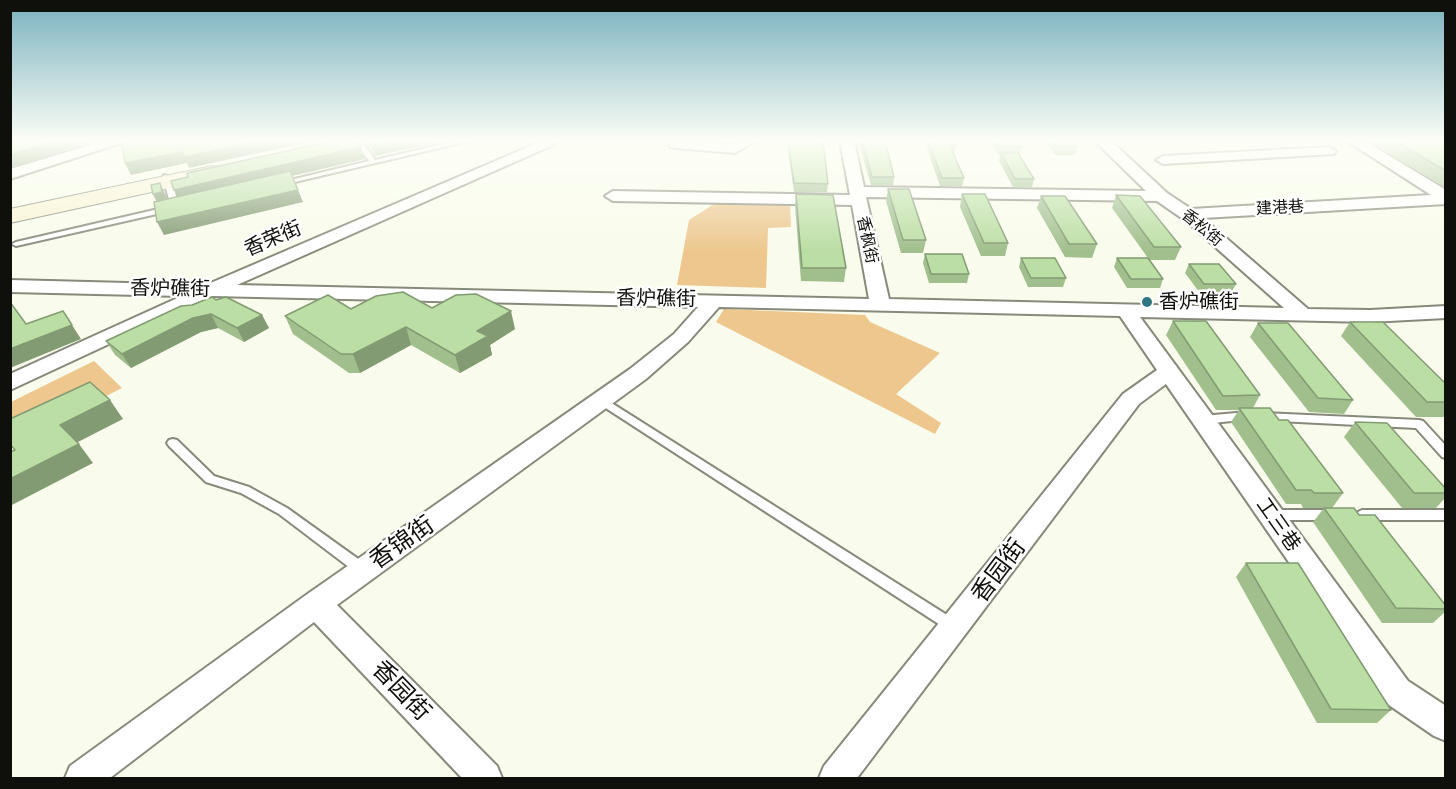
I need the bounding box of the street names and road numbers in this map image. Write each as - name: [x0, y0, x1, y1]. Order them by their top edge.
- street label: 建港巷: [1256, 197, 1304, 219]
- street label: 香松街: [1177, 205, 1227, 251]
- street label: 香枫街: [853, 215, 881, 265]
- street label: 香荣街: [241, 216, 305, 262]
- street label: 香炉礁街: [130, 276, 210, 302]
- street label: 香炉礁街: [616, 286, 696, 312]
- street label: 工三巷: [1251, 494, 1305, 556]
- street label: 香锦街: [364, 511, 440, 575]
- street label: 香园街: [966, 534, 1032, 608]
- street label: 香园街: [366, 655, 436, 727]

